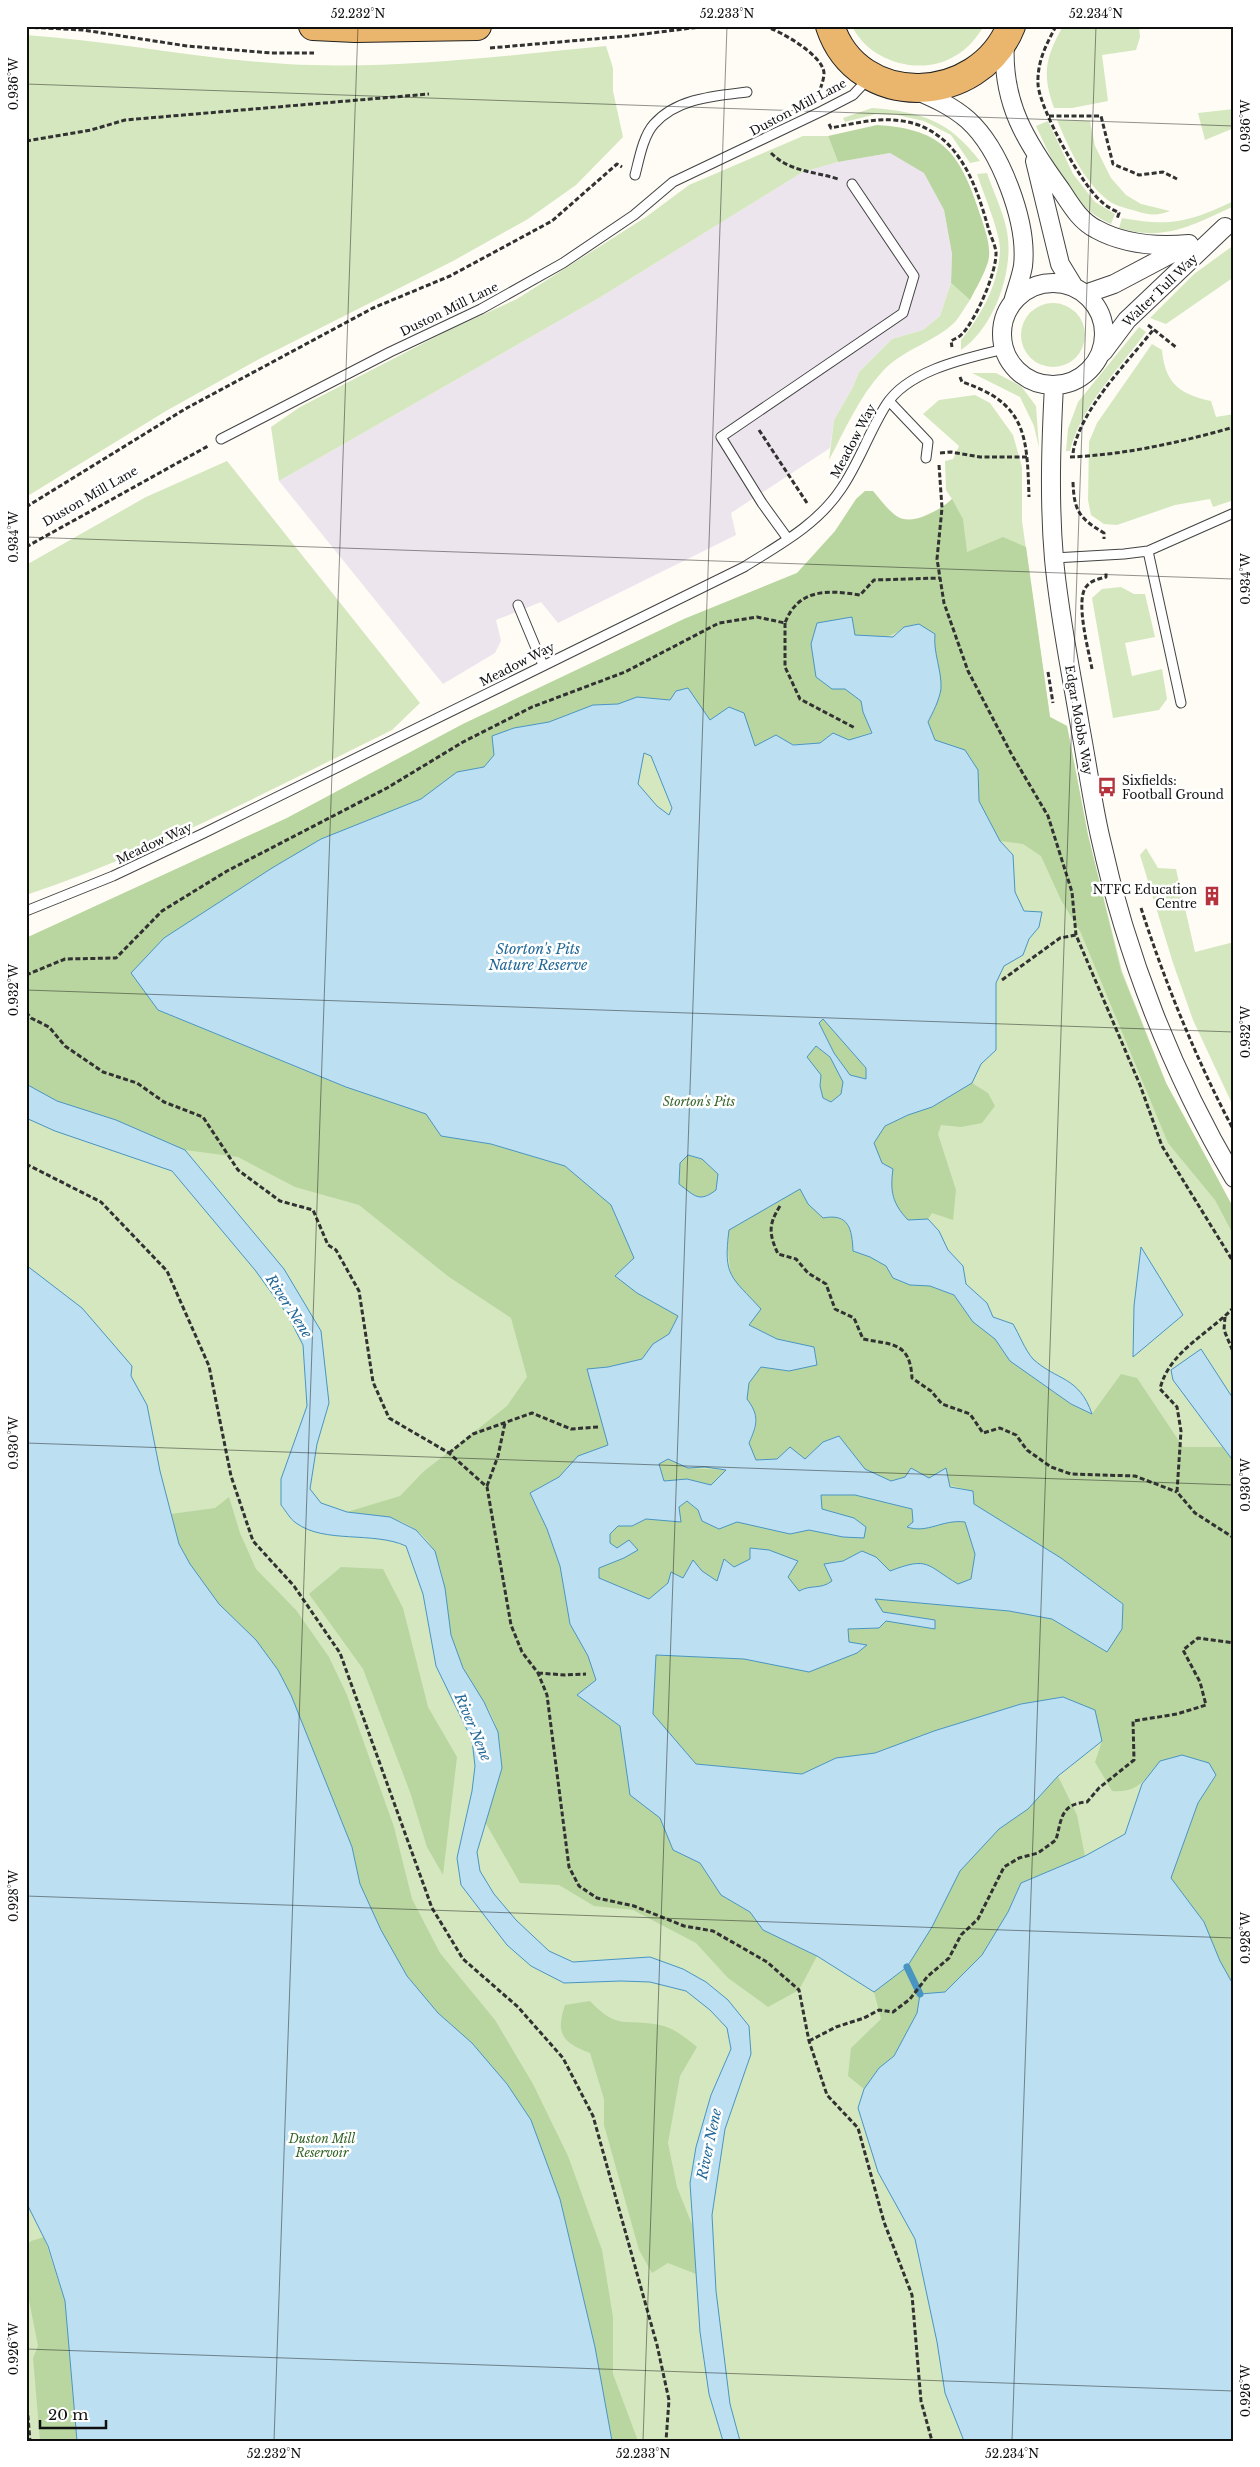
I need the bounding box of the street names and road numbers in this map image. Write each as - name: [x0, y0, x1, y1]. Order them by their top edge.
- street label: Duston Mill Lane: [747, 75, 849, 139]
- street label: Walter Tull Way: [1119, 250, 1201, 330]
- street label: Duston Mill Lane: [398, 279, 501, 339]
- street label: Meadow Way: [827, 401, 879, 481]
- street label: Duston Mill Lane: [40, 463, 140, 529]
- street label: Meadow Way: [477, 639, 557, 689]
- street label: Edgar Mobbs Way: [1062, 664, 1096, 776]
- street label: Meadow Way: [114, 819, 195, 867]

